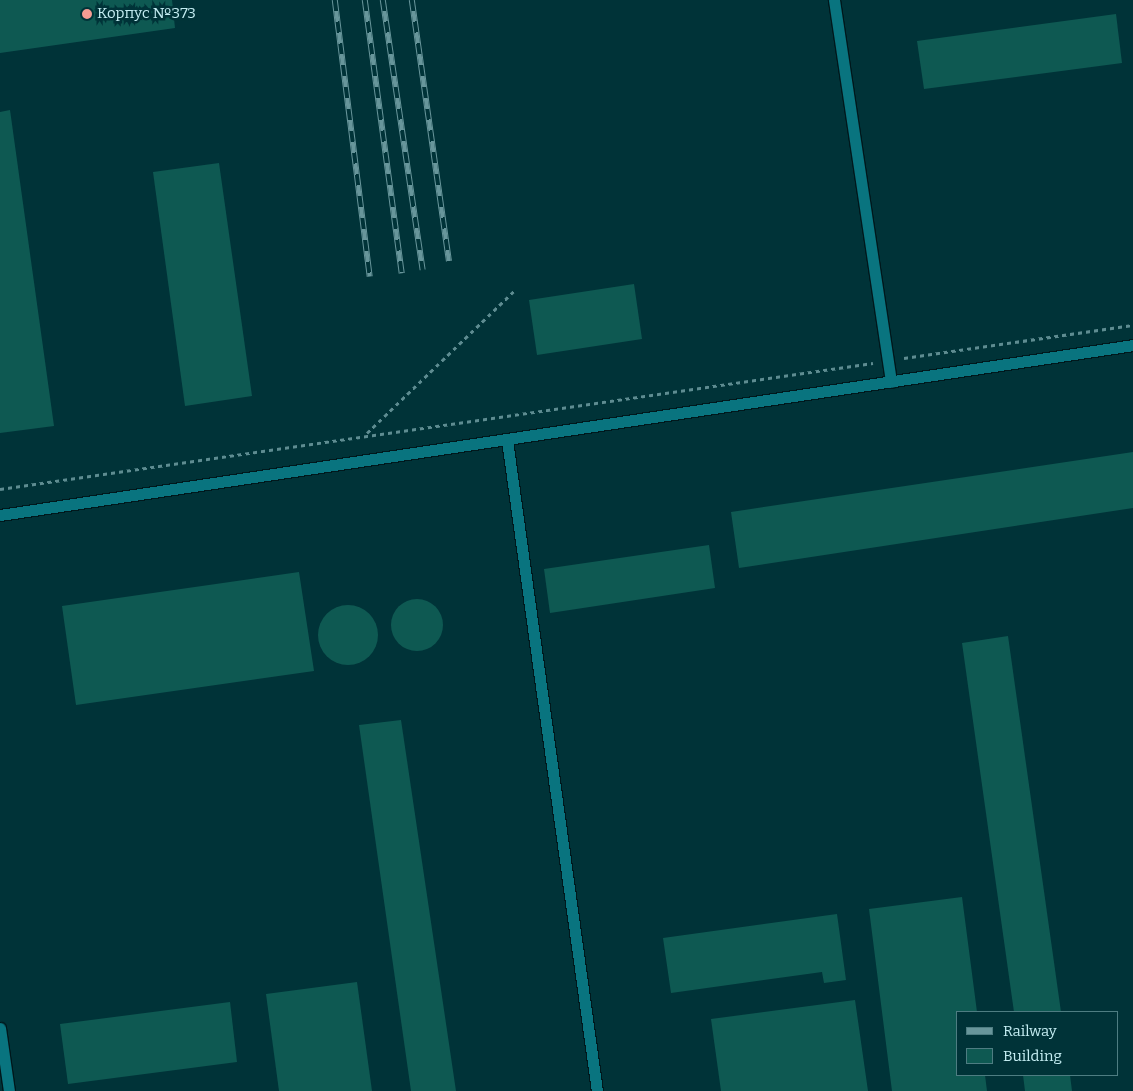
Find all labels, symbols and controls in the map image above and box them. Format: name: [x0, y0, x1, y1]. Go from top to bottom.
place label: Корпус №373: [97, 5, 196, 23]
marker: Корпус №373: [81, 8, 93, 20]
legend: [956, 1011, 1118, 1076]
text: Railway: [1003, 1022, 1057, 1040]
text: Building: [1003, 1047, 1062, 1065]

